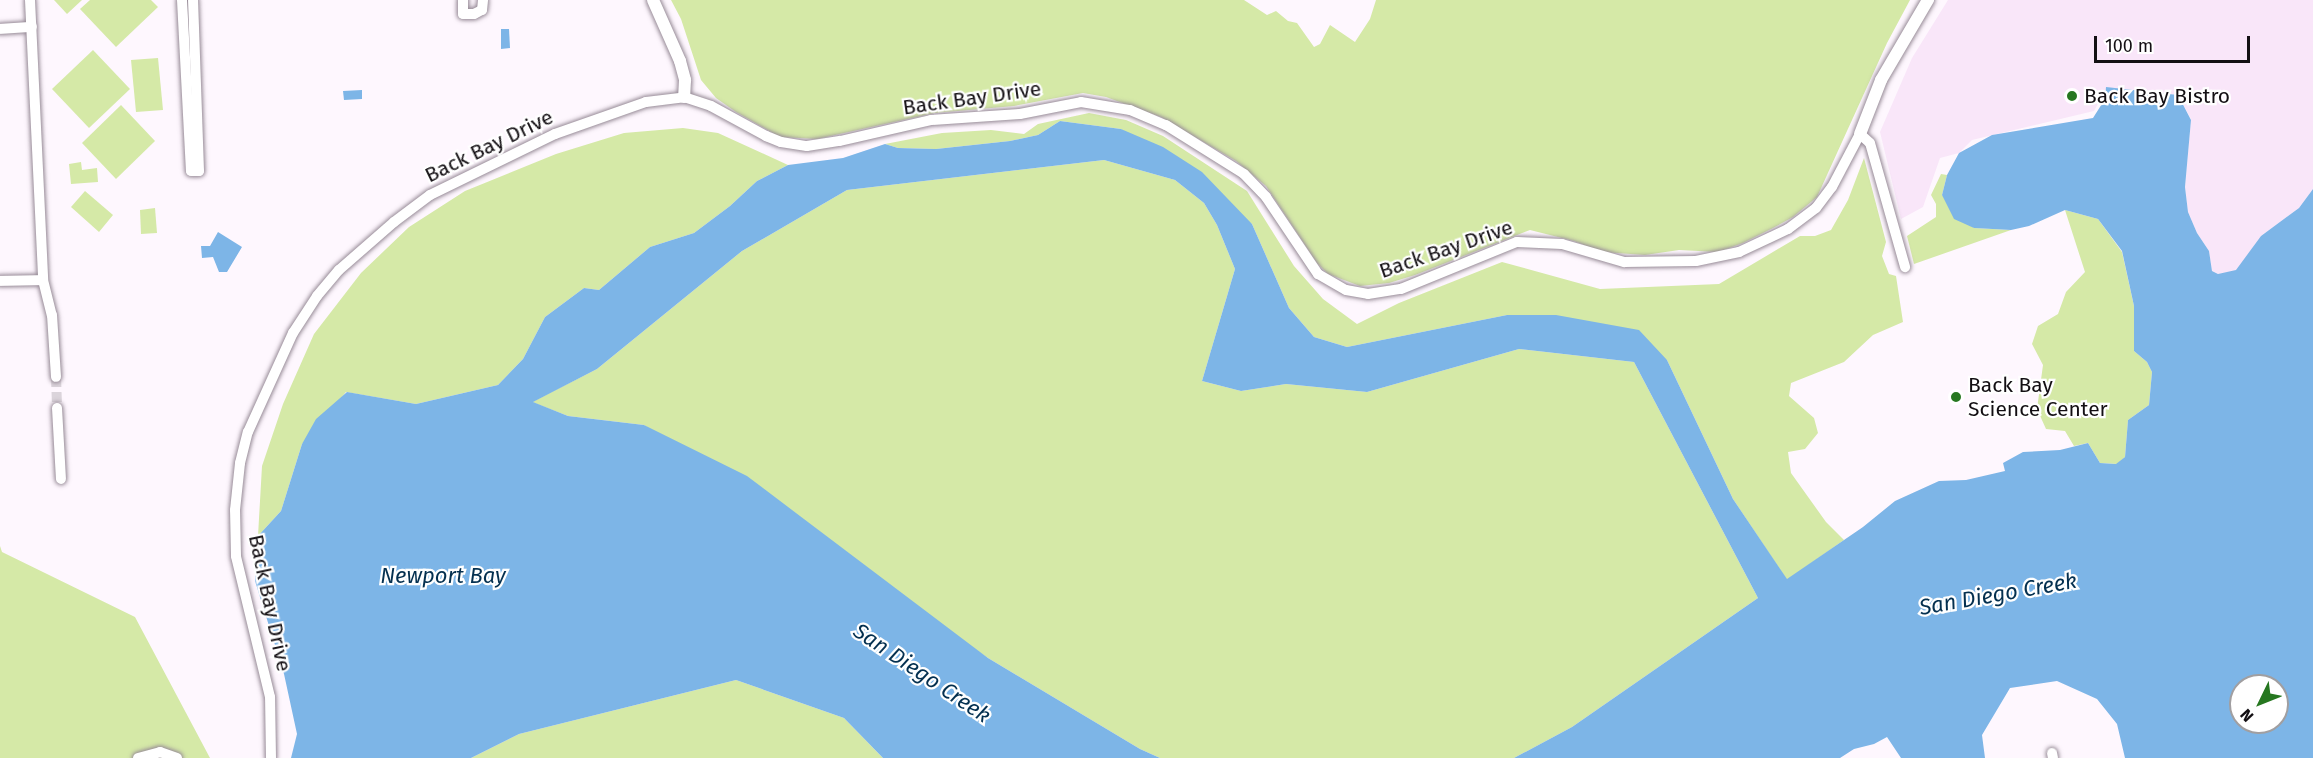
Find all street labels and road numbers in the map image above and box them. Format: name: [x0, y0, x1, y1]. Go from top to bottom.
street label: Back Bay Drive: [901, 76, 1043, 120]
street label: Back Bay Drive: [421, 104, 557, 188]
street label: Back Bay Drive: [1376, 214, 1516, 284]
street label: Back Bay Drive: [243, 532, 297, 674]

